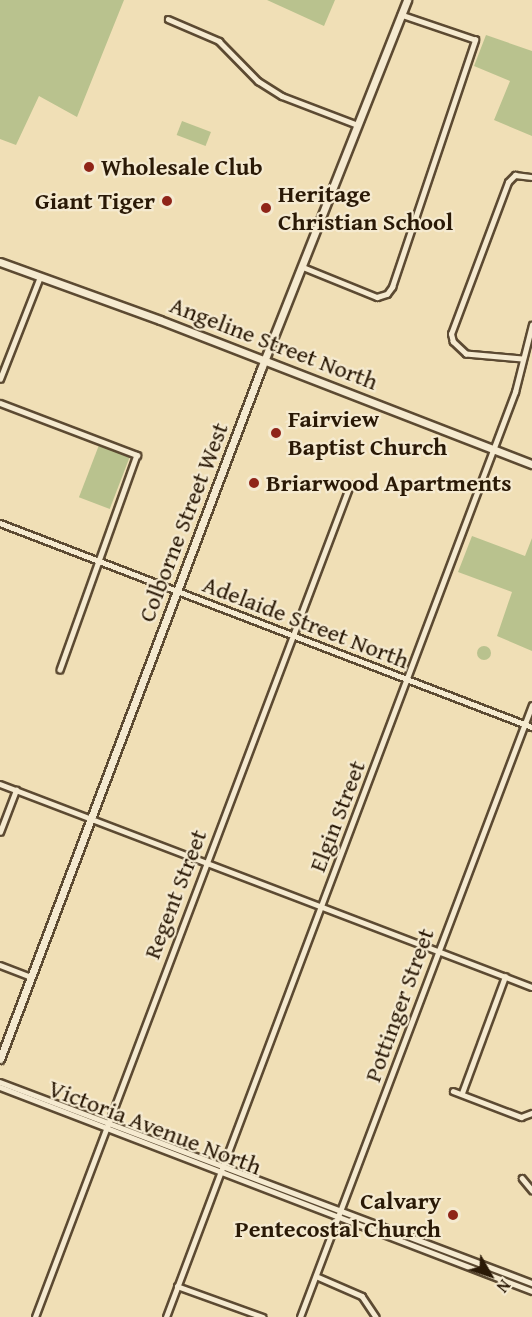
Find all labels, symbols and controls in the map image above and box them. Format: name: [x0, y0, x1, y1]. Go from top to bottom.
place label: Wholesale Club: [101, 153, 263, 181]
marker: Wholesale Club: [82, 160, 96, 174]
place label: Heritage Christian School: [278, 180, 453, 236]
place label: Giant Tiger: [35, 187, 155, 215]
marker: Giant Tiger: [160, 194, 174, 208]
marker: Heritage Christian School: [259, 201, 273, 215]
street label: Angeline Street North: [166, 290, 382, 396]
place label: Fairview Baptist Church: [288, 405, 447, 461]
street label: Colborne Street West: [132, 418, 234, 626]
marker: Fairview Baptist Church: [269, 426, 283, 440]
place label: Briarwood Apartments: [266, 469, 512, 497]
marker: Briarwood Apartments: [247, 476, 261, 490]
street label: Adelaide Street North: [199, 569, 413, 675]
street label: Elgin Street: [303, 756, 371, 876]
street label: Regent Street: [137, 825, 213, 963]
street label: Pottinger Street: [358, 924, 440, 1086]
street label: Victoria Avenue North: [44, 1073, 266, 1181]
place label: Calvary Pentecostal Church: [235, 1187, 441, 1243]
marker: Calvary Pentecostal Church: [446, 1208, 460, 1222]
north arrow: [460, 1245, 520, 1305]
text: N: [491, 1275, 517, 1298]

